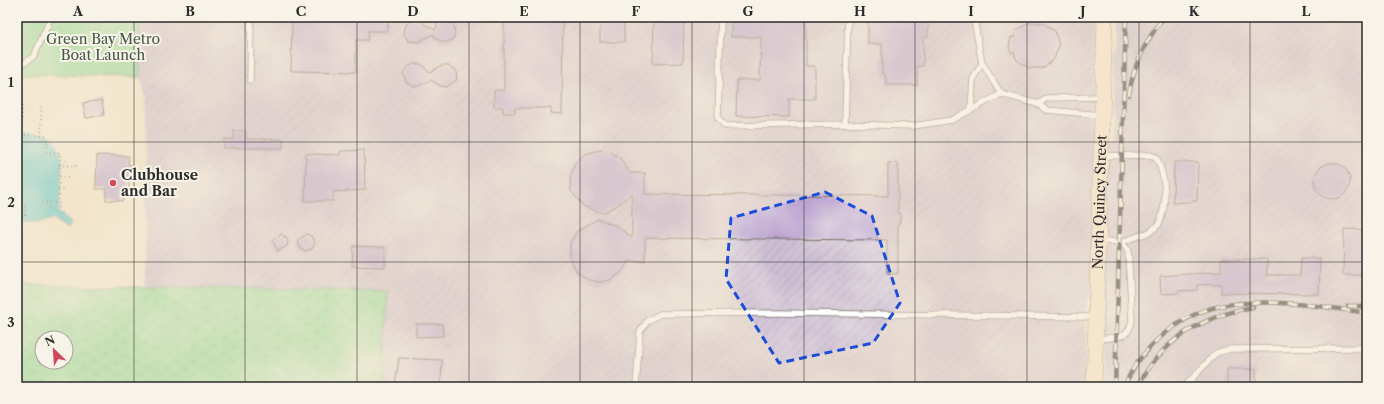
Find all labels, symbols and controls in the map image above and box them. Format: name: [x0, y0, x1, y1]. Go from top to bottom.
text: A: [72, 3, 84, 19]
text: B: [185, 3, 195, 19]
text: C: [296, 3, 306, 19]
text: D: [407, 3, 419, 19]
text: E: [519, 3, 529, 19]
text: F: [632, 3, 641, 19]
text: G: [742, 3, 754, 19]
text: H: [854, 3, 866, 19]
text: I: [968, 3, 974, 19]
text: J: [1078, 3, 1086, 19]
text: K: [1189, 3, 1200, 19]
text: L: [1302, 3, 1311, 19]
park label: Green Bay Metro Boat Launch: [46, 30, 160, 64]
text: 1: [8, 74, 14, 90]
street label: North Quincy Street: [1089, 135, 1110, 270]
place label: Clubhouse and Bar: [121, 166, 198, 200]
marker: Clubhouse and Bar: [108, 178, 118, 188]
text: 2: [7, 194, 15, 210]
text: 3: [7, 314, 15, 330]
north arrow: [34, 330, 74, 370]
text: N: [42, 332, 57, 349]

